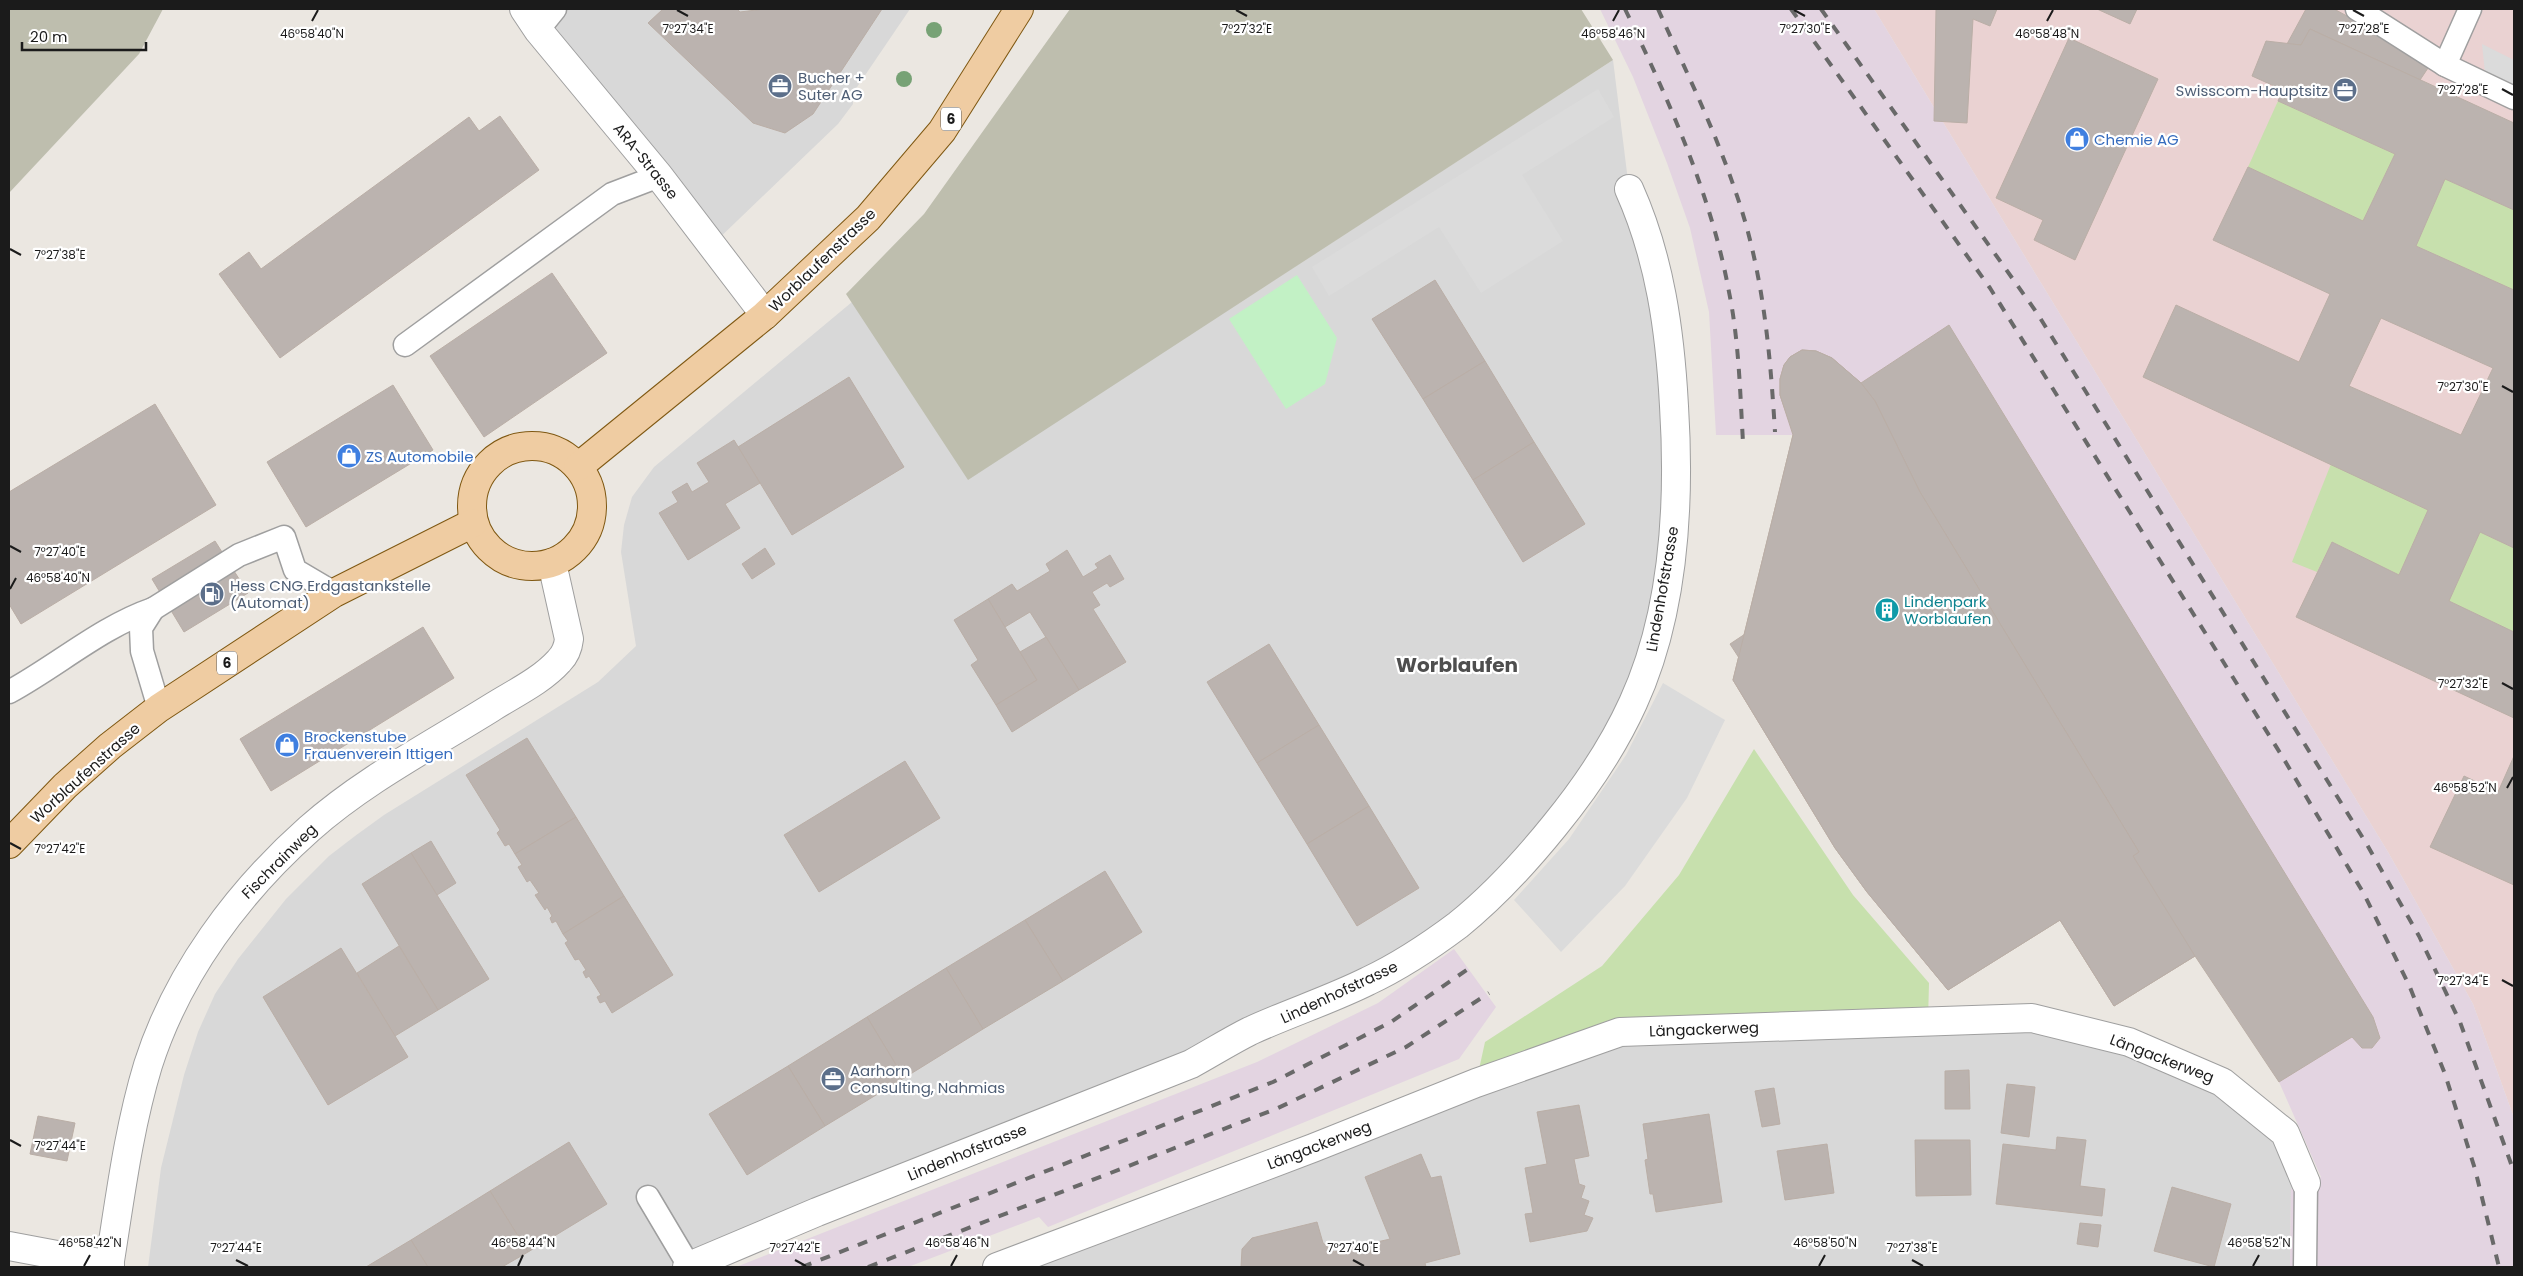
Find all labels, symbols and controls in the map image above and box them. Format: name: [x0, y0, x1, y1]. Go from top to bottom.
scale bar: [22, 20, 146, 52]
text: 7°27'34"E: [662, 20, 714, 37]
text: 7°27'32"E: [1222, 20, 1272, 37]
text: 7°27'30"E: [1779, 20, 1831, 37]
text: 7°27'28"E: [2339, 20, 2389, 37]
text: 46°58'40"N: [280, 25, 344, 42]
text: 46°58'46"N: [1581, 25, 1645, 42]
text: 46°58'48"N: [2015, 25, 2079, 42]
text: 20 m: [30, 26, 68, 47]
place label: Bucher + Suter AG: [798, 67, 865, 105]
office icon: Bucher + Suter AG: [767, 73, 793, 99]
office icon: Swisscom-Hauptsitz: [2332, 77, 2358, 103]
place label: Swisscom-Hauptsitz: [2176, 80, 2328, 101]
text: 7°27'28"E: [2438, 81, 2488, 98]
road number: 6: [941, 108, 961, 130]
street label: ARA-Strasse: [609, 118, 683, 204]
shop icon: Chemie AG: [2064, 126, 2090, 152]
place label: Chemie AG: [2094, 129, 2179, 150]
street label: Worblaufenstrasse: [764, 203, 880, 317]
text: 7°27'38"E: [34, 246, 86, 263]
text: 7°27'30"E: [2437, 378, 2489, 395]
shop icon: ZS Automobile: [336, 443, 362, 469]
place label: ZS Automobile: [366, 446, 474, 467]
street label: Lindenhofstrasse: [1641, 525, 1683, 653]
text: 7°27'40"E: [34, 543, 86, 560]
text: 46°58'40"N: [26, 569, 90, 586]
place label: Hess CNG Erdgastankstelle (Automat): [230, 575, 431, 613]
fuel station icon: Hess CNG Erdgastankstelle (Automat): [199, 581, 225, 607]
place label: Lindenpark Worblaufen: [1904, 591, 1991, 629]
building icon: Lindenpark Worblaufen: [1874, 597, 1900, 623]
road number: 6: [217, 651, 237, 674]
district label: Worblaufen: [1396, 651, 1518, 679]
text: 7°27'32"E: [2438, 675, 2488, 692]
street label: Worblaufenstrasse: [25, 718, 145, 828]
place label: Brockenstube Frauenverein Ittigen: [304, 726, 453, 764]
shop icon: Brockenstube Frauenverein Ittigen: [274, 732, 300, 758]
text: 46°58'52"N: [2433, 779, 2497, 796]
street label: Fischrainweg: [237, 819, 321, 903]
text: 7°27'42"E: [35, 840, 85, 857]
street label: Lindenhofstrasse: [1277, 956, 1401, 1028]
text: 7°27'34"E: [2437, 972, 2489, 989]
street label: Längackerweg: [1649, 1017, 1759, 1041]
street label: Längackerweg: [2107, 1028, 2217, 1088]
place label: Aarhorn Consulting, Nahmias: [850, 1060, 1005, 1098]
office icon: Aarhorn Consulting, Nahmias: [820, 1066, 846, 1092]
street label: Längackerweg: [1264, 1115, 1374, 1175]
street label: Lindenhofstrasse: [904, 1118, 1030, 1186]
text: 7°27'44"E: [34, 1137, 86, 1154]
text: 46°58'42"N: [58, 1234, 122, 1251]
text: 46°58'44"N: [491, 1234, 555, 1251]
text: 46°58'46"N: [925, 1234, 989, 1251]
text: 46°58'50"N: [1793, 1234, 1857, 1251]
text: 46°58'52"N: [2227, 1234, 2291, 1251]
text: 7°27'44"E: [210, 1239, 262, 1256]
text: 7°27'42"E: [770, 1239, 820, 1256]
text: 7°27'40"E: [1327, 1239, 1379, 1256]
text: 7°27'38"E: [1886, 1239, 1938, 1256]

